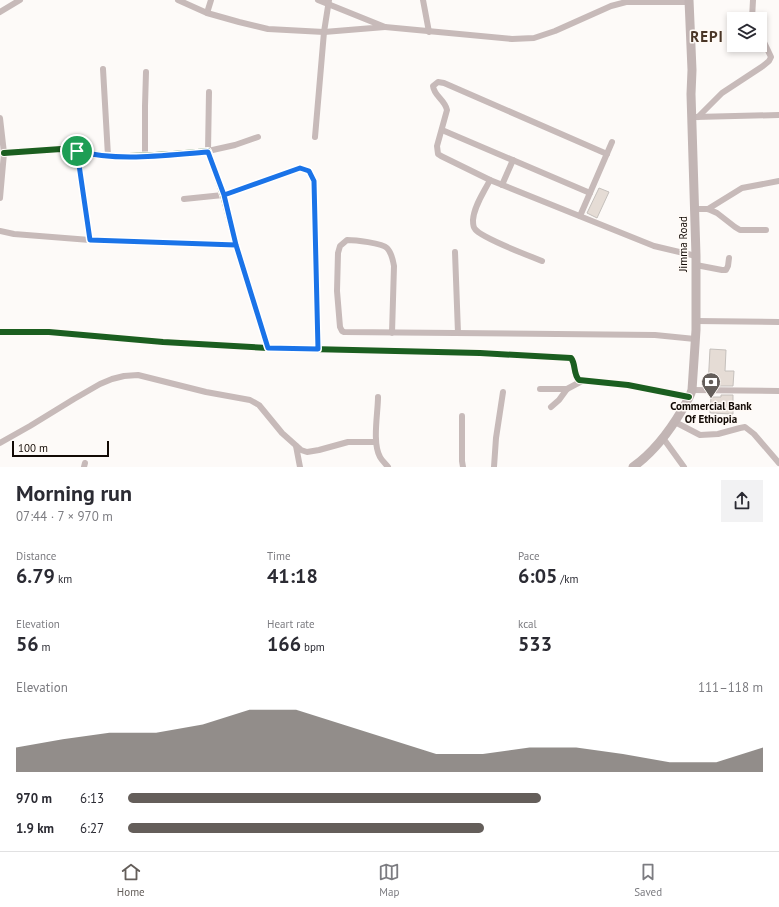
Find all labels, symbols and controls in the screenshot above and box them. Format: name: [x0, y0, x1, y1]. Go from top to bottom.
map controls: [727, 12, 767, 52]
button: layers: [727, 12, 767, 52]
district label: REPI: [690, 27, 724, 46]
pin: [60, 134, 94, 168]
icon: arrive: [66, 140, 88, 162]
street label: Jimma Road: [676, 216, 690, 273]
bank icon: Commercial Bank Of Ethiopia: [700, 371, 722, 399]
place label: Commercial Bank Of Ethiopia: [670, 399, 752, 426]
scale bar: [12, 439, 109, 458]
text: 100 m: [18, 441, 48, 455]
text: Morning run: [16, 479, 132, 507]
button: share: [721, 480, 763, 522]
text: 07:44 · 7 × 970 m: [16, 508, 113, 525]
text: Distance: [16, 549, 56, 563]
text: Time: [267, 549, 291, 563]
text: Pace: [518, 549, 540, 563]
text: 6.79: [16, 563, 55, 589]
text: 41:18: [267, 563, 318, 589]
text: 6:05: [518, 563, 557, 589]
text: km: [55, 572, 72, 586]
text: /km: [557, 572, 578, 586]
text: Elevation: [16, 617, 60, 631]
text: Heart rate: [267, 617, 315, 631]
text: kcal: [518, 617, 537, 631]
text: 56: [16, 631, 39, 657]
text: 166: [267, 631, 301, 657]
text: 533: [518, 631, 552, 657]
text: m: [39, 640, 51, 654]
text: bpm: [301, 640, 325, 654]
text: Elevation: [16, 679, 68, 696]
text: 111–118 m: [698, 679, 763, 696]
text: 970 m: [16, 790, 52, 807]
text: 6:13: [80, 790, 104, 807]
text: 1.9 km: [16, 820, 54, 837]
text: 6:27: [80, 820, 104, 837]
tab: Home: [117, 861, 145, 899]
tab: Map: [378, 861, 400, 899]
tab: Saved: [634, 861, 662, 899]

